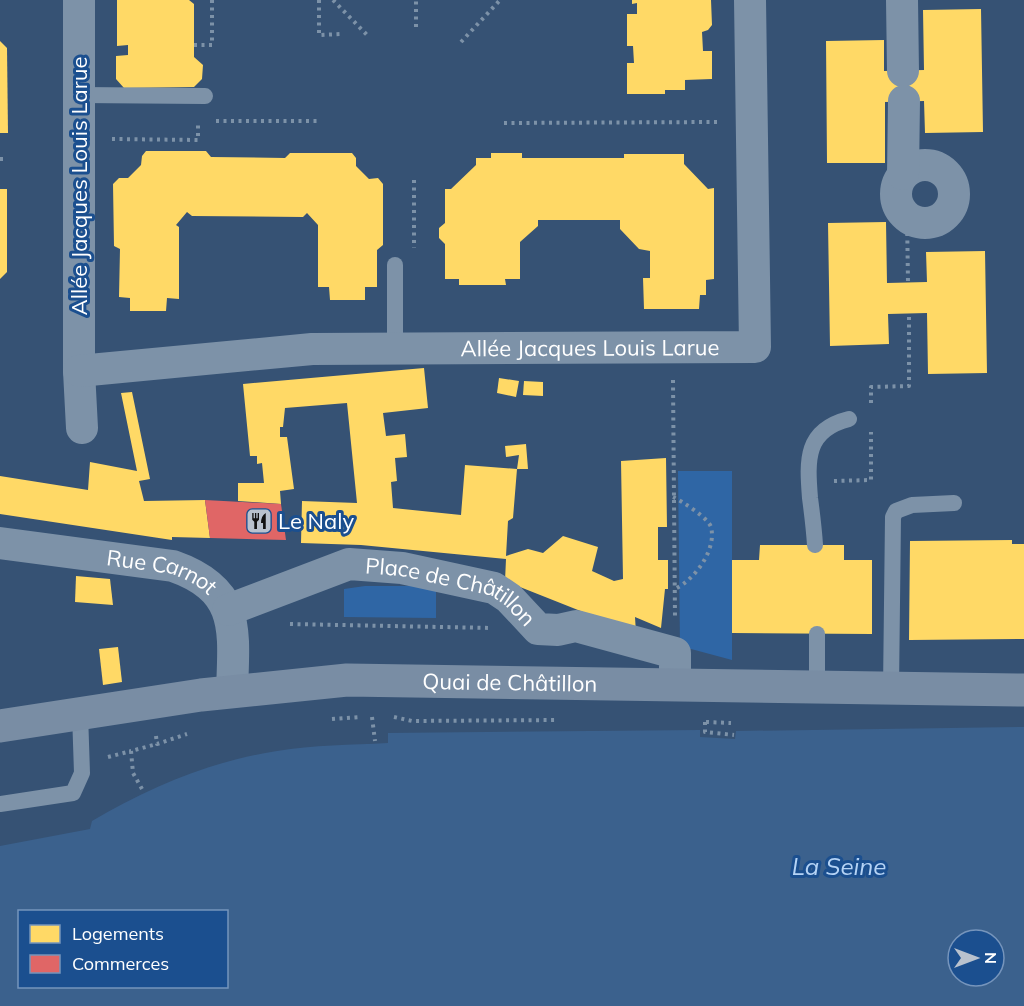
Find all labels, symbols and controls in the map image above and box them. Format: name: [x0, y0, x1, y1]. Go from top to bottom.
street label: Allée Jacques Louis Larue: [65, 57, 93, 315]
street label: Allée Jacques Louis Larue: [460, 333, 720, 362]
restaurant icon: Le Naly: [244, 506, 274, 536]
place label: Le Naly: [278, 507, 354, 535]
street label: Rue Carnot: [105, 543, 224, 600]
street label: Place de Châtillon: [364, 551, 542, 632]
street label: Quai de Châtillon: [422, 667, 597, 698]
water label: La Seine: [792, 851, 886, 881]
legend: [18, 910, 228, 988]
text: Logements: [72, 922, 164, 945]
north arrow: [946, 928, 1006, 988]
text: Commerces: [72, 952, 169, 975]
text: N: [981, 952, 1001, 964]

